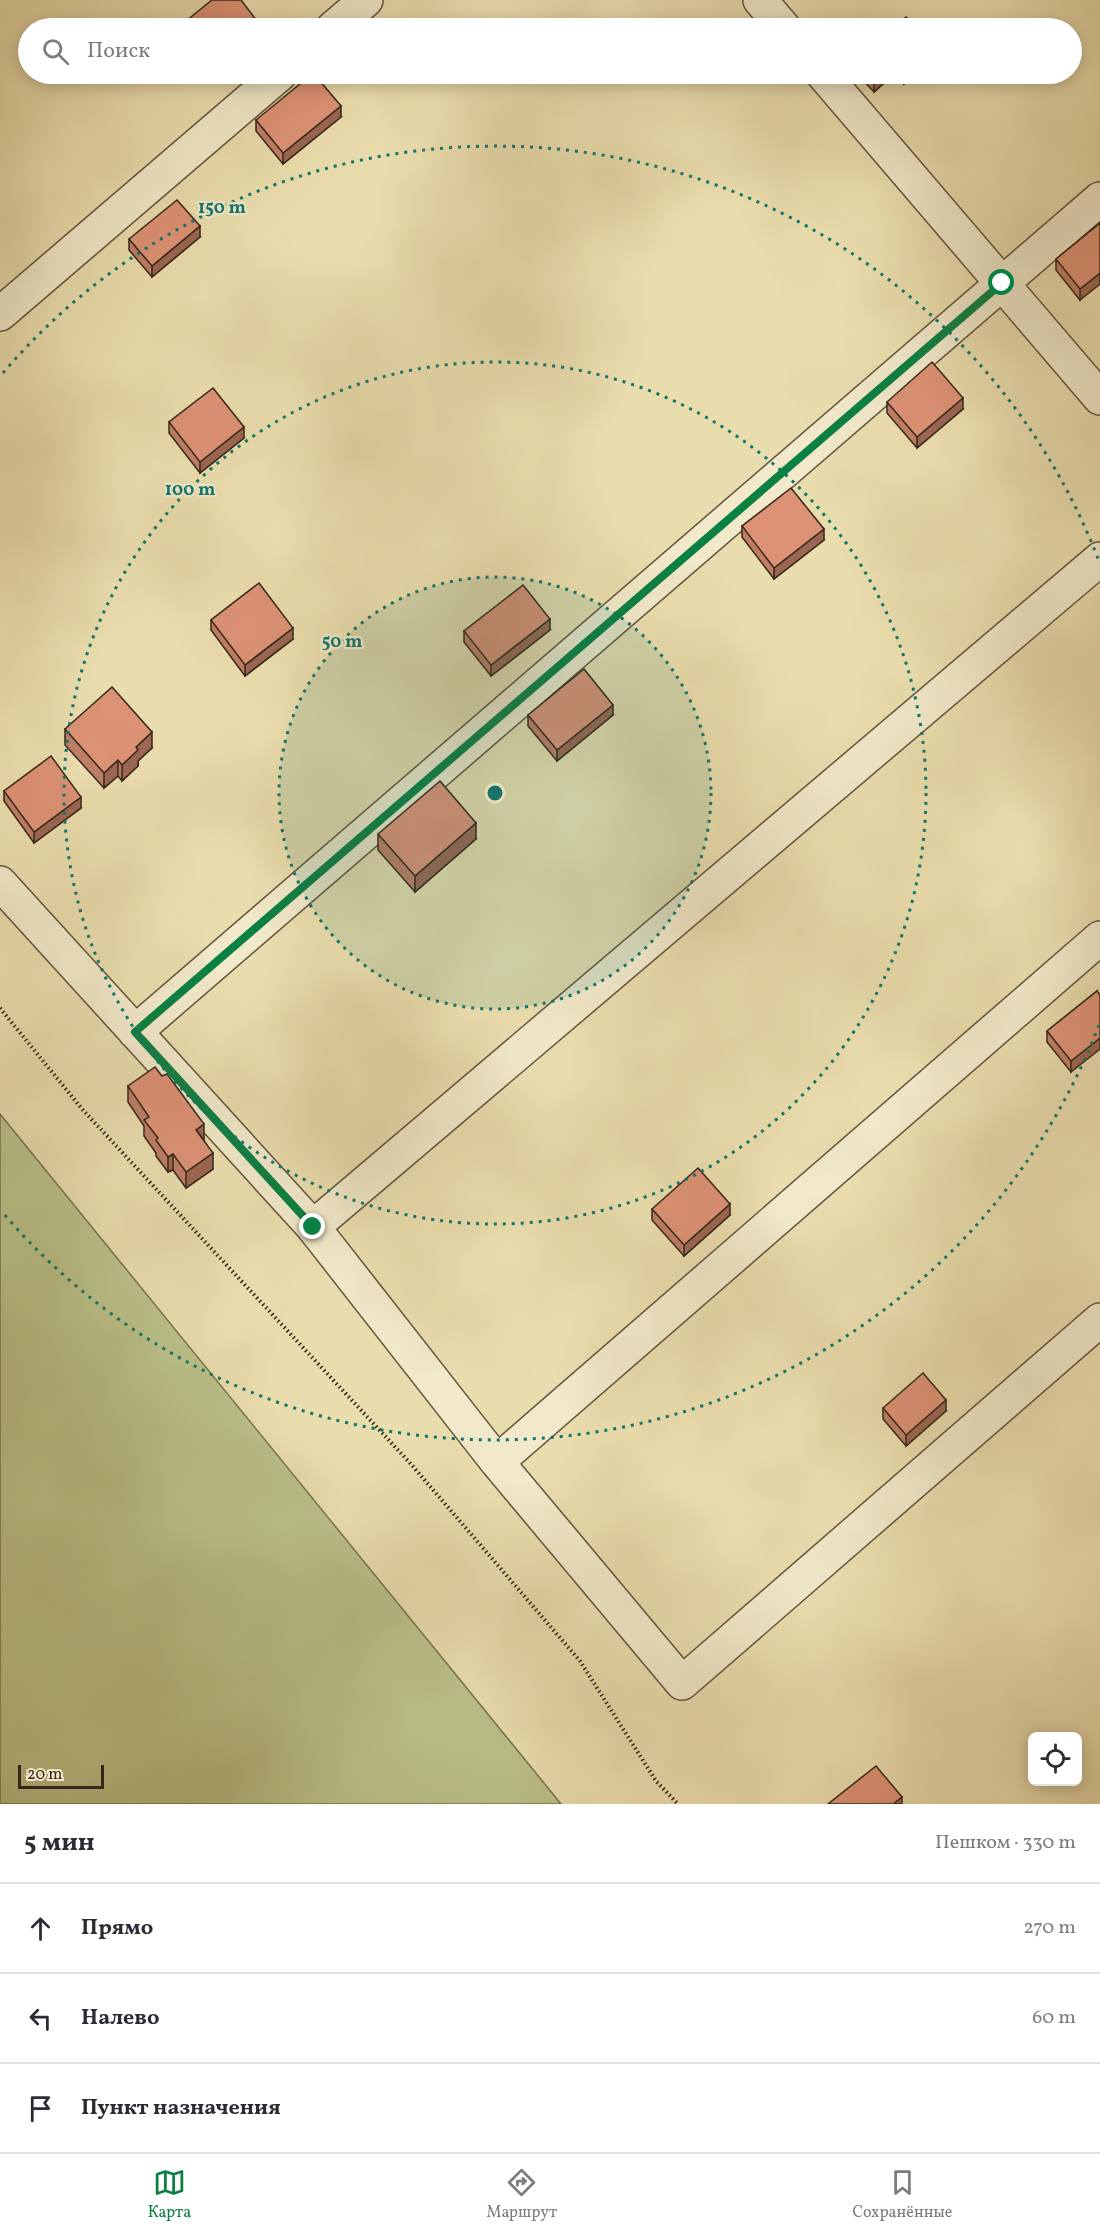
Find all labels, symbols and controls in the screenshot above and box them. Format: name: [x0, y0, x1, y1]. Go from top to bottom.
search box: [18, 18, 1082, 84]
icon: search: [39, 35, 72, 68]
text: Поиск: [87, 36, 150, 67]
text: 150 m: [198, 196, 246, 221]
route start: [988, 269, 1014, 295]
text: 100 m: [165, 478, 215, 503]
text: 50 m: [322, 630, 362, 655]
centre of rings: [485, 783, 505, 803]
route end: [299, 1213, 325, 1239]
map controls: [1028, 1732, 1082, 1786]
button: locate: [1028, 1732, 1082, 1786]
scale bar: [18, 1762, 104, 1790]
text: 20 m: [27, 1764, 62, 1786]
text: 5 мин: [24, 1825, 95, 1861]
text: Пешком · 330 m: [935, 1829, 1076, 1857]
icon: ahead: [24, 1912, 57, 1945]
text: Прямо: [81, 1913, 153, 1944]
text: 270 m: [1023, 1914, 1076, 1942]
icon: left: [24, 2002, 57, 2035]
text: Налево: [81, 2003, 160, 2034]
text: 60 m: [1032, 2004, 1076, 2032]
icon: arrive: [24, 2092, 57, 2125]
text: Пункт назначения: [81, 2093, 281, 2124]
tab: Карта: [148, 2166, 191, 2224]
tab: Маршрут: [486, 2166, 557, 2224]
tab: Сохранённые: [852, 2166, 952, 2224]

